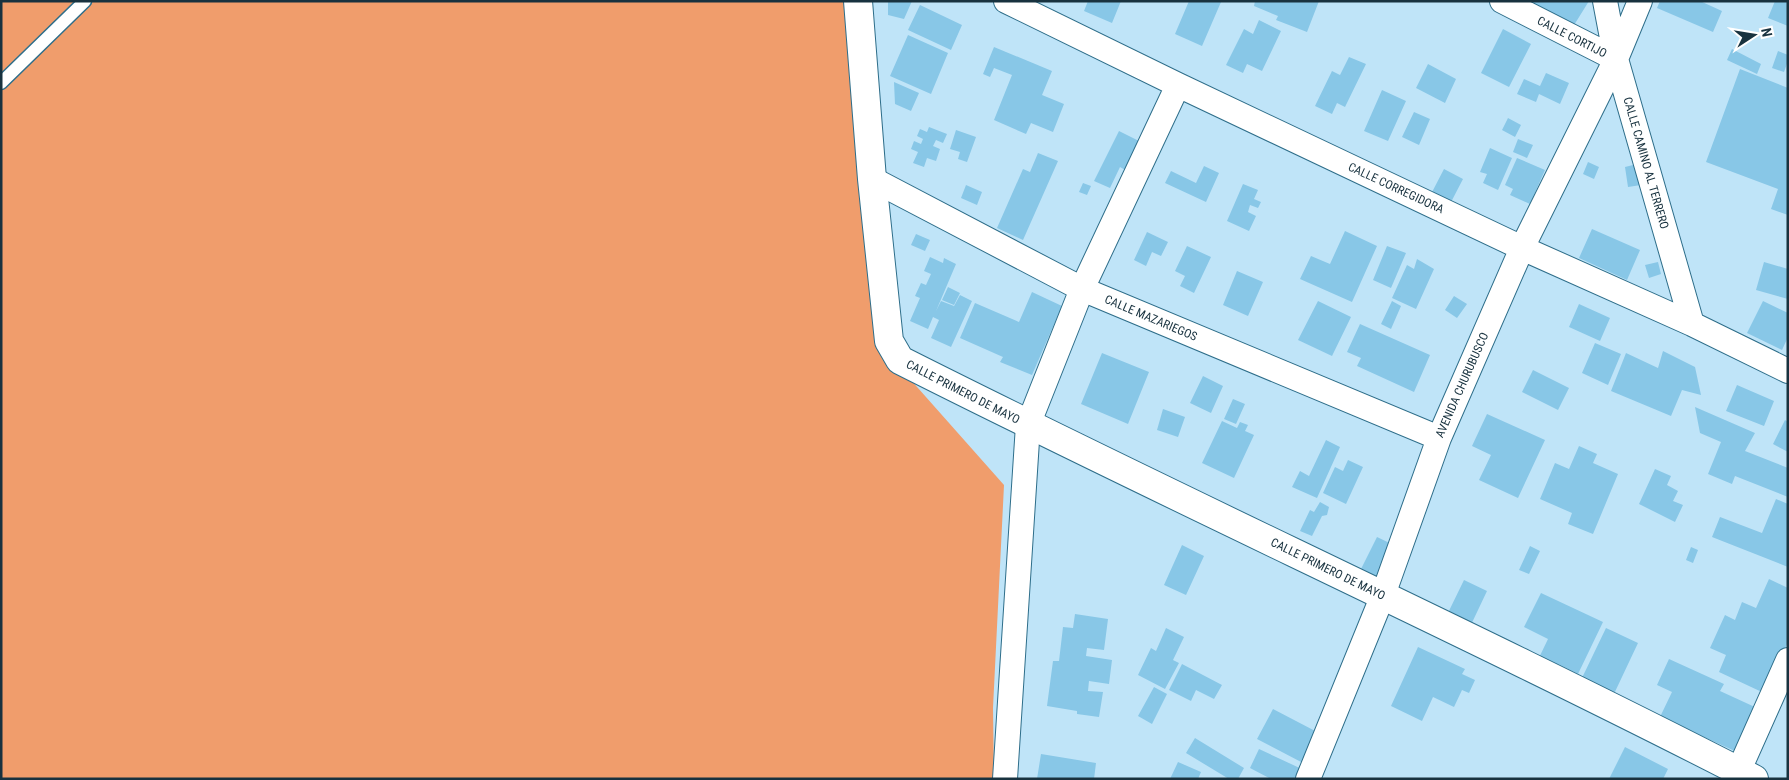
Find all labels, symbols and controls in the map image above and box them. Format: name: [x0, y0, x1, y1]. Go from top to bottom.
north arrow: [1729, 10, 1779, 60]
street label: CALLE CORTIJO: [1535, 14, 1609, 60]
text: N: [1758, 26, 1775, 38]
street label: CALLE CAMINO AL TERRERO: [1620, 95, 1672, 231]
street label: CALLE CORREGIDORA: [1346, 160, 1446, 216]
street label: CALLE MAZARIEGOS: [1103, 292, 1199, 344]
street label: AVENIDA CHURUBUSCO: [1433, 330, 1491, 440]
street label: CALLE PRIMERO DE MAYO: [904, 357, 1022, 427]
street label: CALLE PRIMERO DE MAYO: [1268, 535, 1388, 603]

